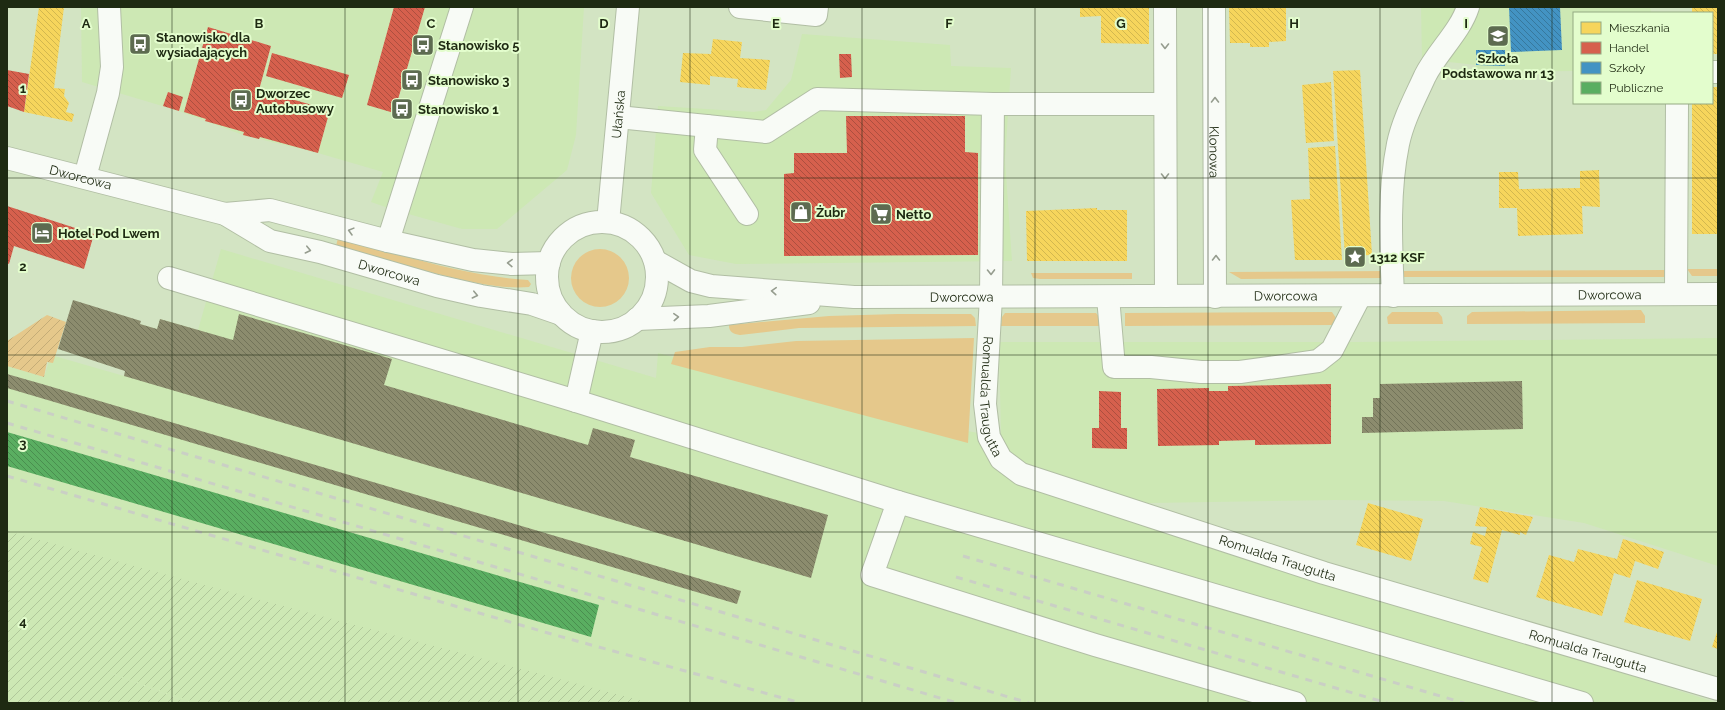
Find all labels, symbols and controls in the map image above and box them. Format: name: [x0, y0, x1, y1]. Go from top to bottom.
legend: [1573, 12, 1713, 104]
text: A: [82, 16, 91, 31]
text: B: [255, 16, 264, 31]
text: C: [427, 16, 436, 31]
text: D: [599, 16, 609, 31]
text: E: [772, 16, 780, 31]
text: F: [945, 16, 953, 31]
text: G: [1116, 16, 1126, 31]
text: H: [1289, 16, 1299, 31]
text: I: [1464, 16, 1468, 31]
text: Mieszkania: [1609, 21, 1670, 35]
school or university icon: Szkoła Podstawowa nr 13: [1485, 23, 1511, 49]
place label: Stanowisko dla wysiadających: [156, 30, 251, 60]
bus stop icon: Stanowisko dla wysiadających: [127, 31, 153, 57]
bus stop icon: Stanowisko 5: [410, 32, 436, 58]
place label: Stanowisko 5: [438, 38, 520, 53]
text: Handel: [1609, 41, 1650, 55]
one-way arrow: [1161, 43, 1169, 49]
place label: Szkoła Podstawowa nr 13: [1442, 51, 1554, 81]
text: Szkoły: [1609, 61, 1646, 75]
bus stop icon: Stanowisko 3: [399, 67, 425, 93]
place label: Stanowisko 3: [428, 73, 510, 88]
text: 1: [20, 81, 27, 96]
text: Publiczne: [1609, 81, 1663, 95]
place label: Dworzec Autobusowy: [256, 86, 334, 116]
bus stop icon: Dworzec Autobusowy: [228, 87, 254, 113]
street label: Ułańska: [608, 90, 628, 139]
bus stop icon: Stanowisko 1: [389, 96, 415, 122]
one-way arrow: [1211, 97, 1219, 103]
place label: Stanowisko 1: [418, 102, 499, 117]
street label: Klonowa: [1207, 126, 1222, 178]
street label: Dworcowa: [48, 162, 113, 192]
one-way arrow: [1161, 173, 1170, 179]
shop icon: Żubr: [788, 199, 814, 225]
supermarket icon: Netto: [868, 201, 894, 227]
place label: Żubr: [816, 205, 845, 220]
place label: Netto: [896, 207, 931, 222]
hotel icon: Hotel Pod Lwem: [29, 220, 55, 246]
place label: Hotel Pod Lwem: [58, 226, 160, 241]
one-way arrow: [347, 228, 354, 236]
place icon: 1312 KSF: [1342, 244, 1368, 270]
one-way arrow: [305, 245, 311, 253]
place label: 1312 KSF: [1370, 250, 1425, 265]
one-way arrow: [1212, 255, 1220, 261]
street label: Dworcowa: [357, 256, 422, 288]
text: 2: [19, 259, 27, 274]
one-way arrow: [507, 259, 513, 268]
one-way arrow: [987, 269, 995, 275]
one-way arrow: [771, 286, 777, 295]
street label: Dworcowa: [1578, 287, 1642, 302]
street label: Dworcowa: [1254, 288, 1318, 303]
street label: Dworcowa: [930, 289, 994, 304]
one-way arrow: [472, 290, 478, 298]
one-way arrow: [673, 313, 679, 322]
street label: Romualda Traugutta: [977, 336, 1006, 459]
text: 3: [19, 436, 27, 451]
street label: Romualda Traugutta: [1217, 532, 1338, 584]
text: 4: [19, 614, 27, 629]
street label: Romualda Traugutta: [1527, 626, 1649, 675]

